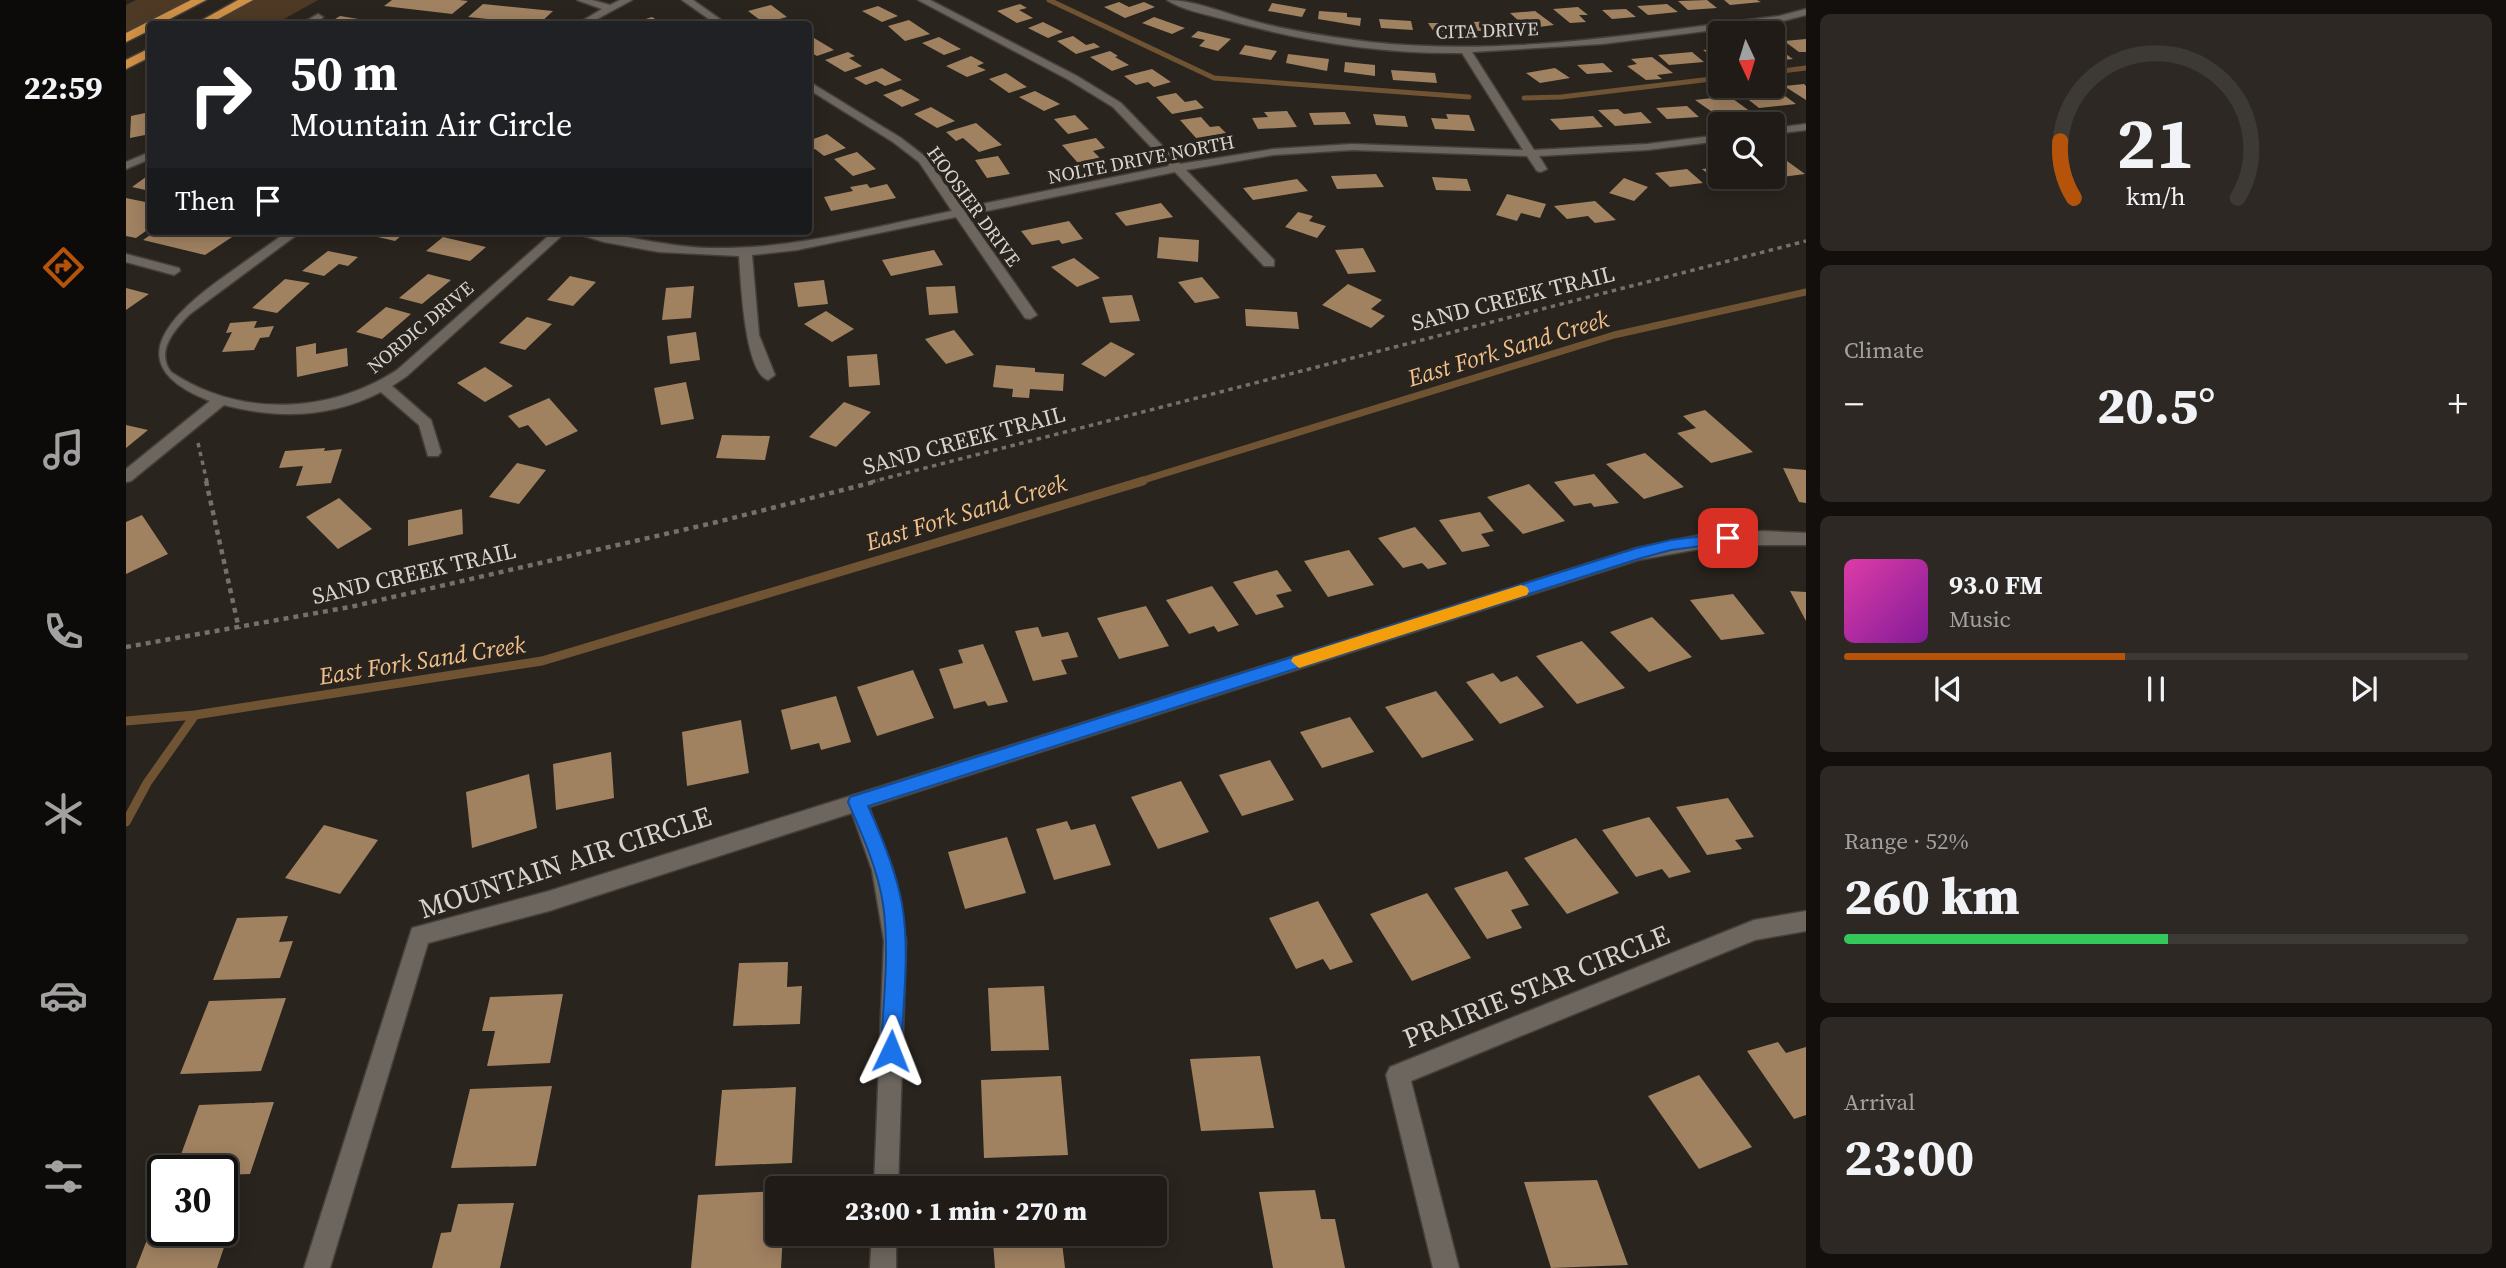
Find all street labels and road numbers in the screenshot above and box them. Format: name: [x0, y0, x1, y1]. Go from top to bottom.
street label: CITA DRIVE: [1435, 15, 1539, 45]
street label: NOLTE DRIVE NORTH: [1045, 128, 1237, 190]
street label: HOOSIER DRIVE: [921, 141, 1027, 271]
street label: SAND CREEK TRAIL: [1408, 257, 1618, 339]
street label: NORDIC DRIVE: [361, 275, 479, 379]
street label: SAND CREEK TRAIL: [859, 398, 1069, 482]
street label: SAND CREEK TRAIL: [309, 534, 519, 612]
street label: MOUNTAIN AIR CIRCLE: [414, 797, 716, 927]
street label: PRAIRIE STAR CIRCLE: [1397, 915, 1675, 1057]

